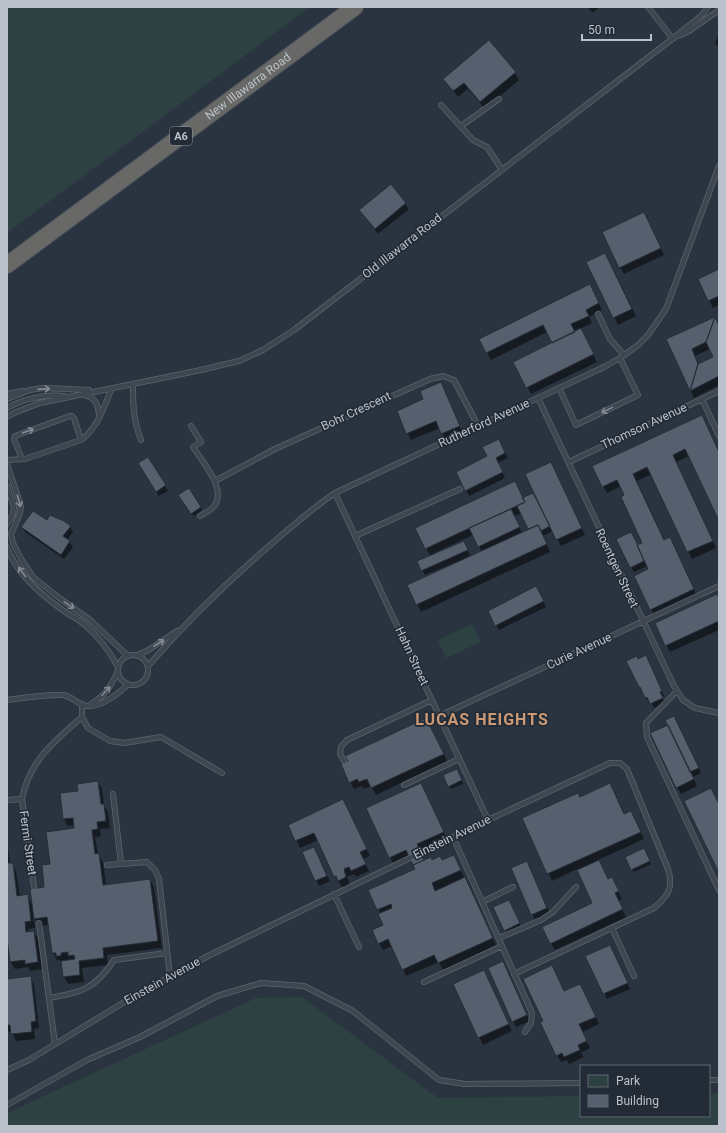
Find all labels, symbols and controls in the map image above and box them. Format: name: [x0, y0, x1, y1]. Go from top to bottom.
scale bar: [582, 16, 651, 42]
text: 50 m: [588, 23, 615, 37]
street label: New Illawarra Road: [202, 50, 294, 123]
road number: A6: [170, 127, 192, 145]
street label: Old Illawarra Road: [359, 211, 445, 281]
one-way arrow: [37, 385, 50, 392]
street label: Bohr Crescent: [319, 389, 393, 433]
street label: Rutherford Avenue: [436, 396, 532, 450]
street label: Thomson Avenue: [599, 400, 689, 452]
one-way arrow: [602, 407, 614, 414]
one-way arrow: [22, 426, 34, 434]
one-way arrow: [16, 494, 23, 507]
street label: Roentgen Street: [593, 526, 641, 610]
one-way arrow: [17, 567, 26, 578]
one-way arrow: [63, 601, 74, 609]
street label: Hahn Street: [392, 625, 432, 688]
street label: Curie Avenue: [544, 630, 614, 672]
one-way arrow: [153, 639, 164, 647]
one-way arrow: [102, 686, 111, 697]
district label: LUCAS HEIGHTS: [415, 710, 549, 729]
street label: Fermi Street: [17, 810, 39, 876]
street label: Einstein Avenue: [411, 812, 493, 862]
street label: Einstein Avenue: [122, 954, 202, 1008]
legend: [580, 1065, 710, 1117]
text: Park: [616, 1074, 641, 1088]
text: Building: [616, 1094, 659, 1108]

